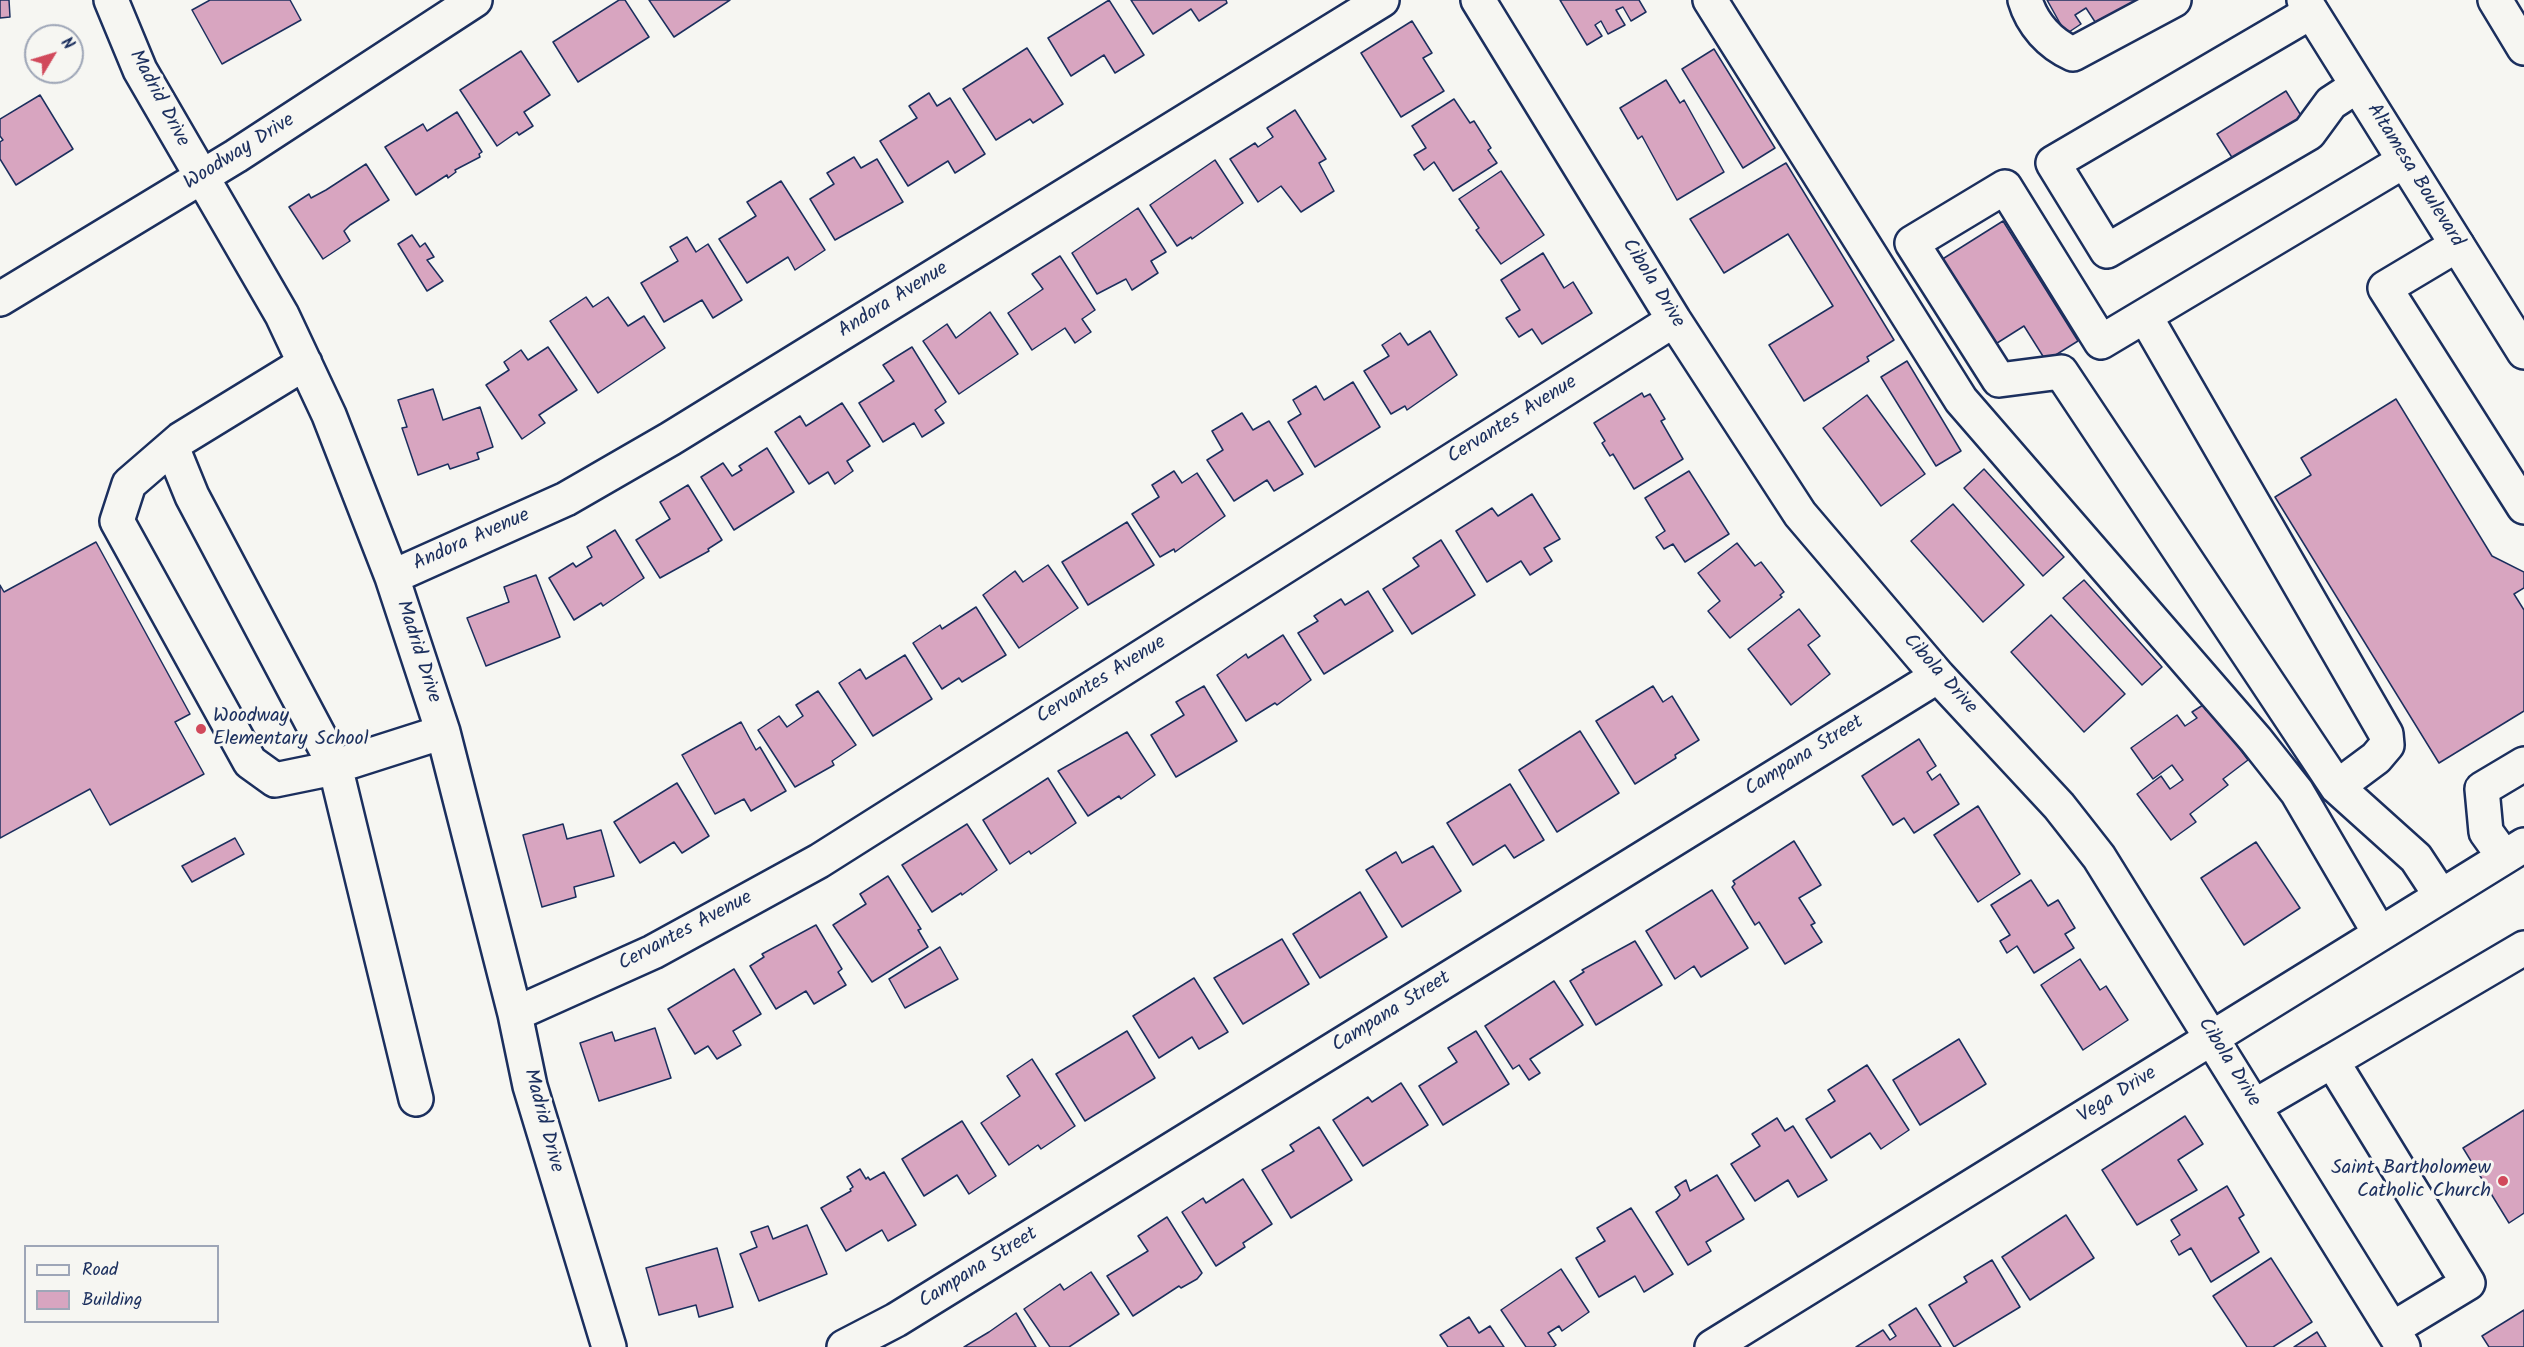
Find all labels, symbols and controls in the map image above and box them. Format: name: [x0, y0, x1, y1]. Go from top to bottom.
north arrow: [24, 24, 84, 84]
text: N: [54, 32, 80, 56]
street label: Madrid Drive: [122, 46, 194, 152]
street label: Altamesa Boulevard: [2360, 100, 2468, 252]
street label: Woodway Drive: [180, 110, 300, 196]
street label: Cibola Drive: [1615, 235, 1689, 333]
street label: Andora Avenue: [835, 258, 953, 344]
street label: Cervantes Avenue: [1444, 372, 1582, 470]
street label: Andora Avenue: [410, 505, 534, 577]
street label: Madrid Drive: [389, 598, 445, 706]
street label: Cibola Drive: [1897, 630, 1981, 720]
street label: Cervantes Avenue: [1033, 632, 1171, 730]
place label: Woodway Elementary School: [213, 706, 369, 753]
street label: Campana Street: [1741, 711, 1869, 803]
marker: Woodway Elementary School: [194, 722, 208, 736]
street label: Cervantes Avenue: [615, 887, 757, 977]
street label: Campana Street: [1328, 967, 1456, 1059]
street label: Cibola Drive: [2191, 1014, 2265, 1112]
street label: Vega Drive: [2074, 1062, 2162, 1130]
street label: Madrid Drive: [517, 1067, 567, 1175]
place label: Saint Bartholomew Catholic Church: [2331, 1158, 2491, 1205]
marker: Saint Bartholomew Catholic Church: [2496, 1174, 2510, 1188]
street label: Campana Street: [915, 1223, 1043, 1315]
legend: [24, 1245, 219, 1323]
text: Road: [82, 1256, 118, 1285]
text: Building: [82, 1286, 142, 1315]

